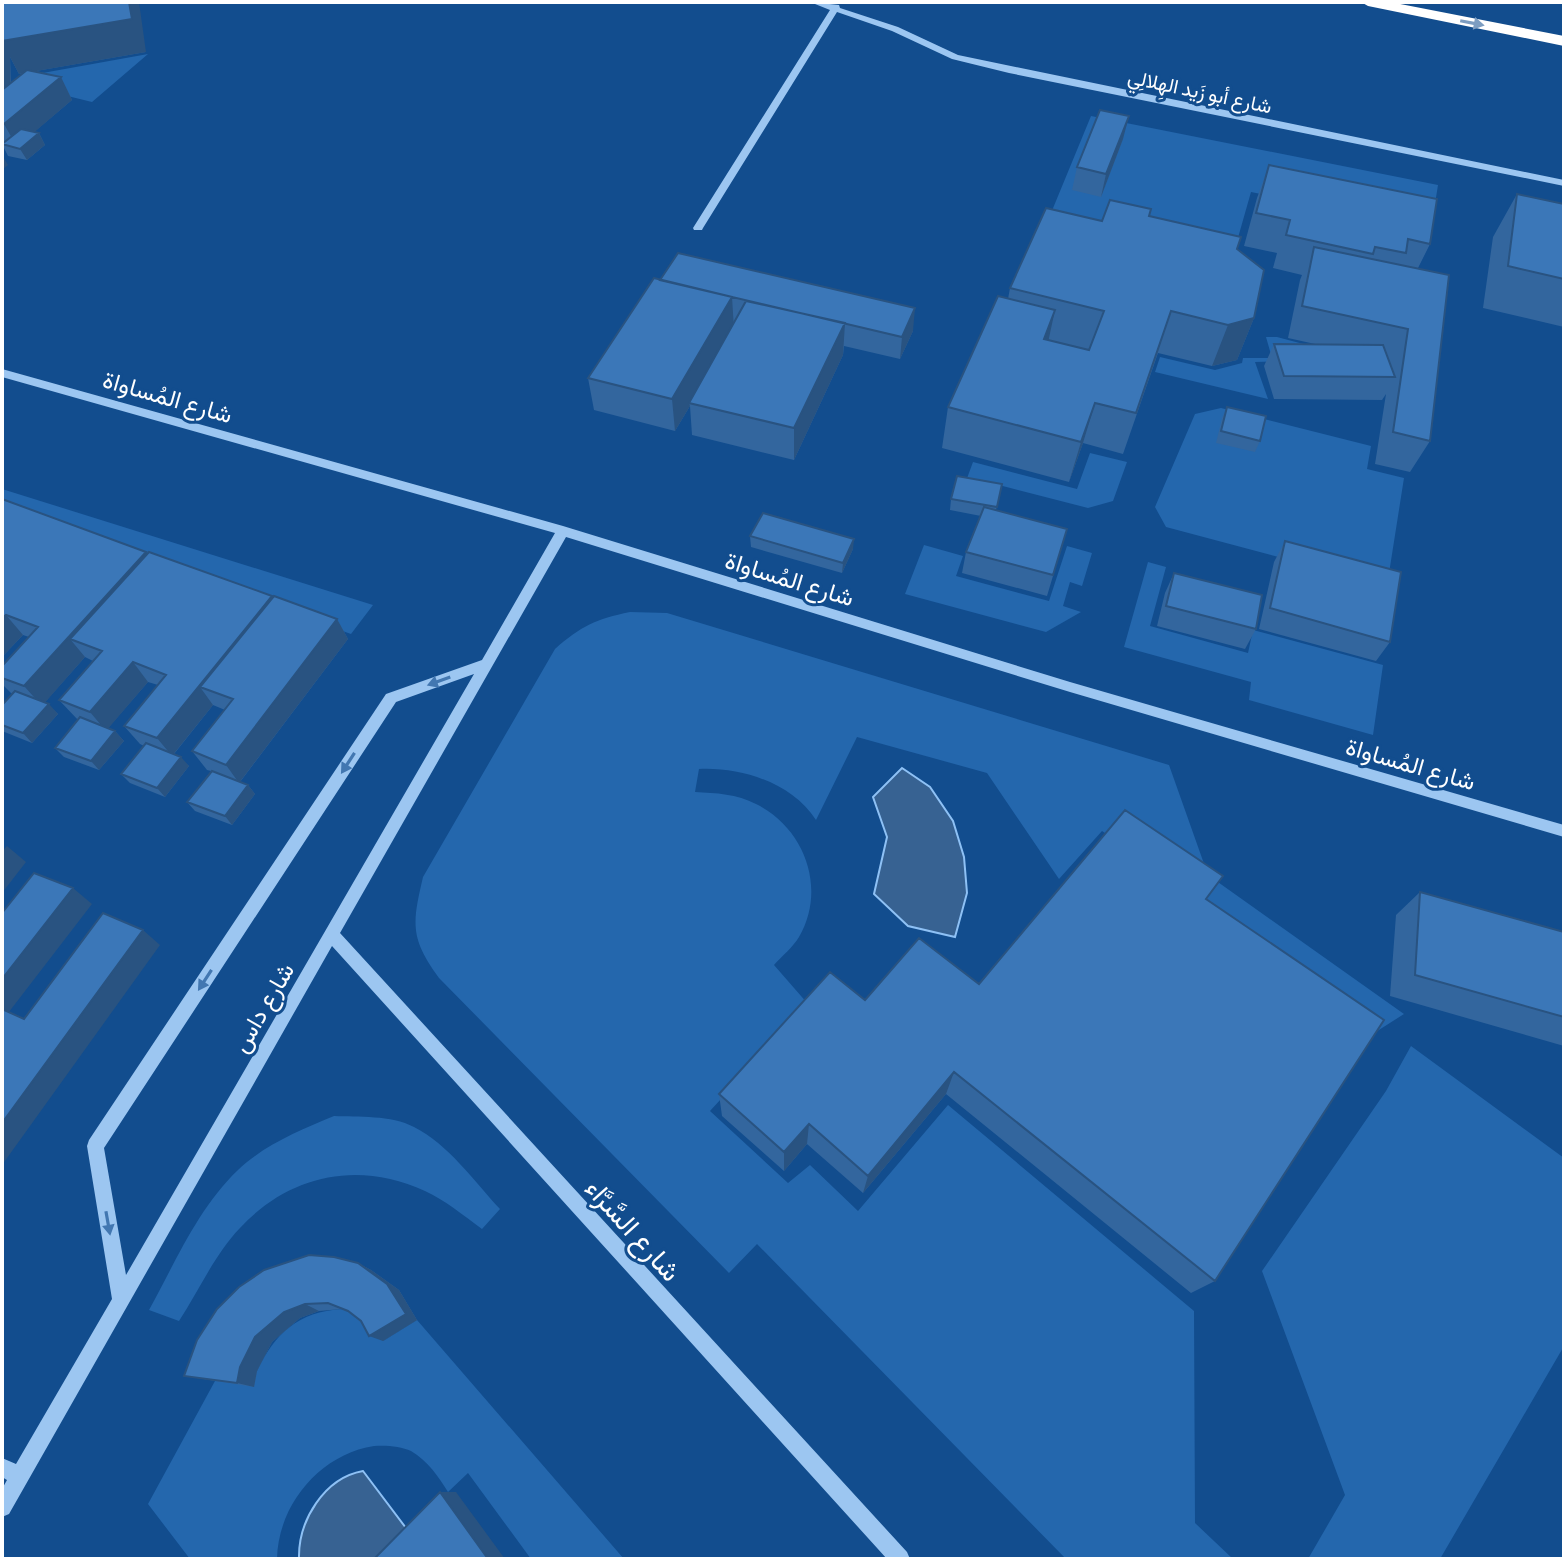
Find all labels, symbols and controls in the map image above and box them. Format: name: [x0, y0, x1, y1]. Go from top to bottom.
one-way arrow: [1460, 17, 1485, 30]
street label: شارع أبو زَيد الهِلالِي: [1125, 63, 1274, 123]
street label: شارع المُساواة: [99, 362, 237, 431]
street label: شارع المُساواة: [721, 543, 859, 614]
one-way arrow: [426, 675, 450, 687]
street label: شارع المُساواة: [1342, 729, 1480, 798]
one-way arrow: [341, 752, 356, 773]
street label: شارع داس: [223, 956, 302, 1058]
one-way arrow: [197, 969, 212, 990]
street label: شارع السَّرَّاء: [577, 1169, 691, 1290]
one-way arrow: [102, 1210, 115, 1235]

